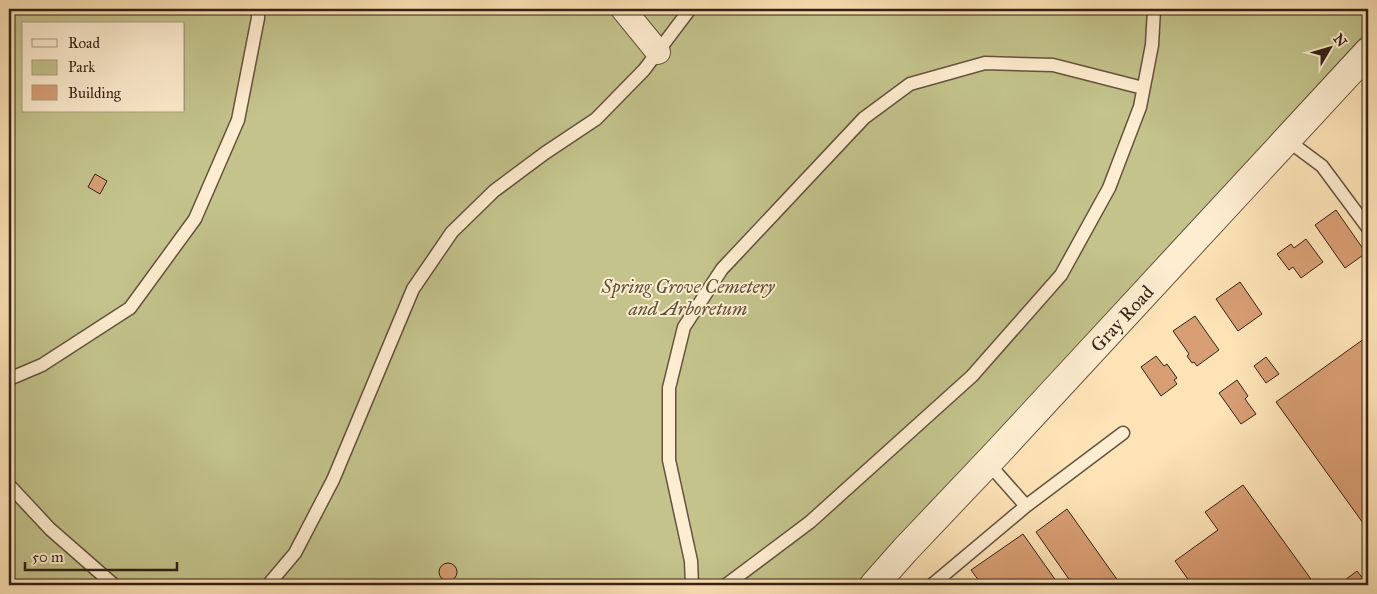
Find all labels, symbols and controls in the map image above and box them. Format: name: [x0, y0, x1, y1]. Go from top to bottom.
legend: [22, 22, 185, 112]
north arrow: [1304, 22, 1354, 72]
text: N: [1329, 30, 1350, 50]
text: Road: [68, 34, 100, 52]
text: Park: [68, 58, 95, 76]
text: Building: [68, 84, 122, 102]
park label: Spring Grove Cemetery and Arboretum: [601, 275, 775, 320]
street label: Gray Road: [1086, 280, 1159, 357]
scale bar: [25, 539, 178, 571]
text: 50 m: [32, 548, 64, 566]

